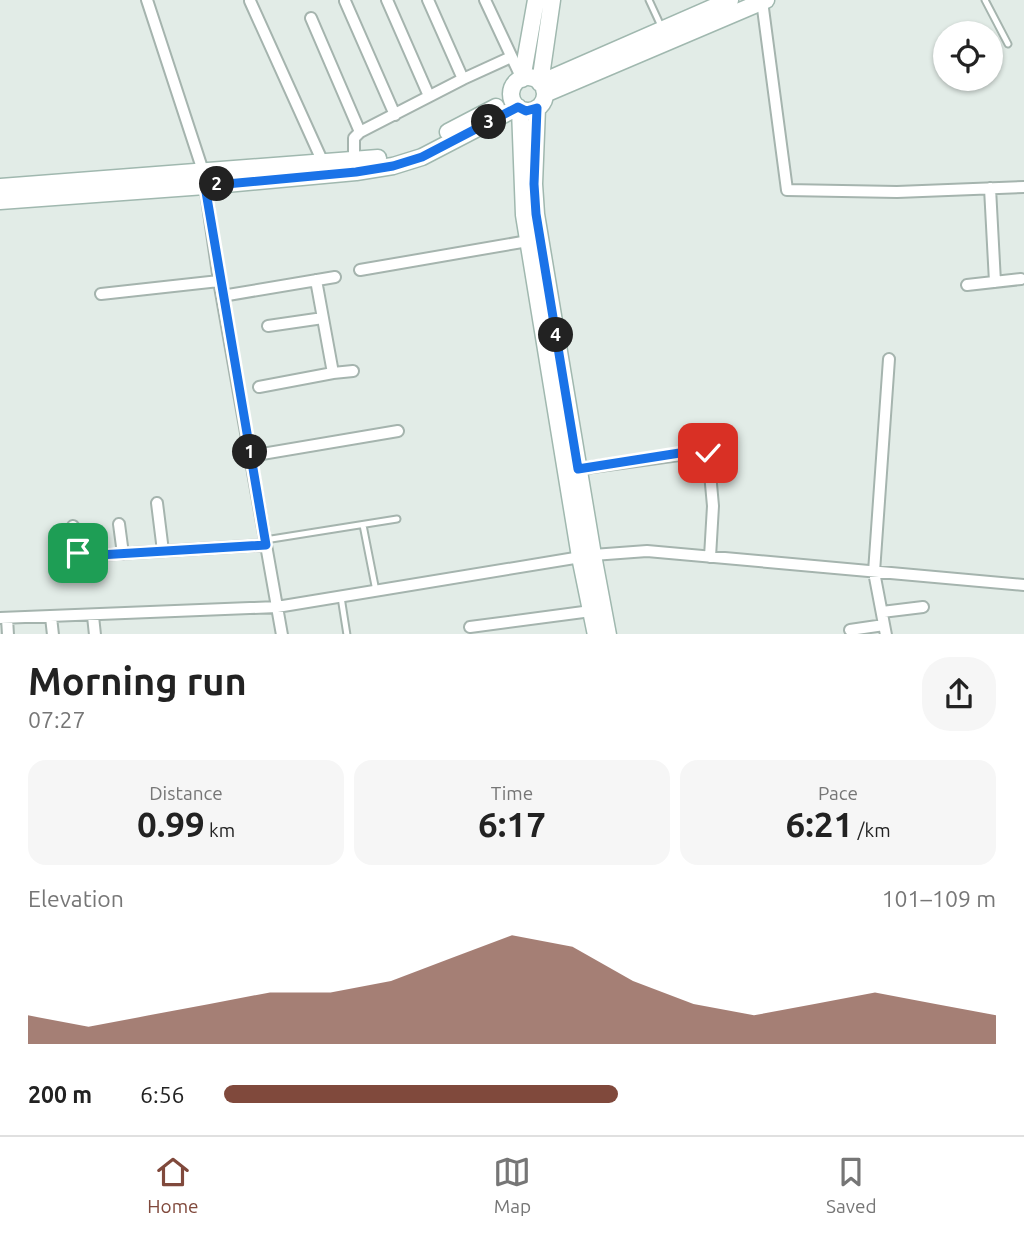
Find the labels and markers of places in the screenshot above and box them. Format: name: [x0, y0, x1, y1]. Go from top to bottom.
pin: 3: [472, 104, 506, 140]
pin: 2: [200, 166, 234, 202]
pin: 4: [538, 318, 574, 352]
pin: [678, 423, 738, 483]
pin: 1: [232, 434, 268, 470]
pin: [48, 523, 108, 583]

